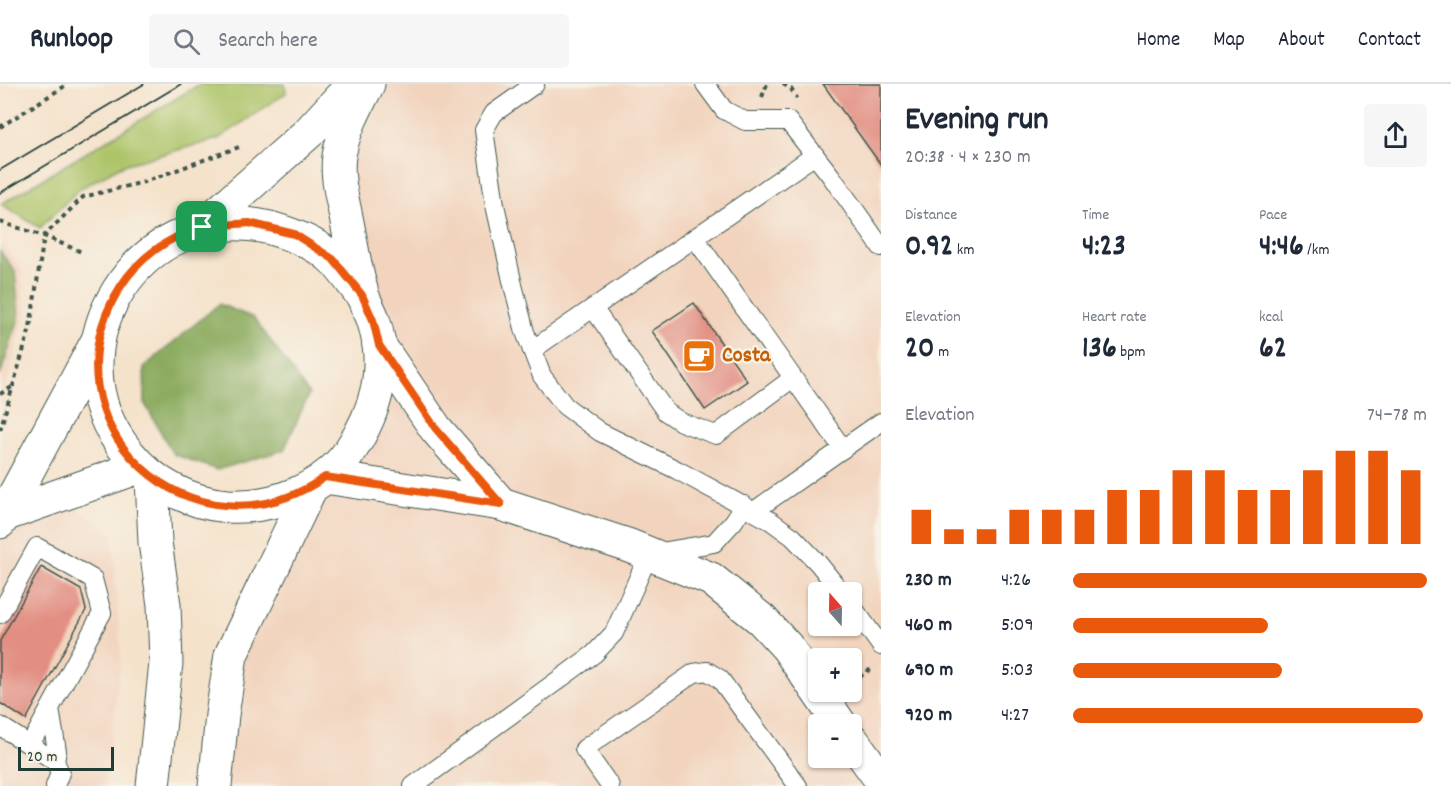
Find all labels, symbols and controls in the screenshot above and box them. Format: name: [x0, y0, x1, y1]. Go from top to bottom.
search box: [149, 14, 569, 68]
text: Runloop: [30, 21, 113, 61]
icon: search: [170, 25, 203, 58]
text: Search here: [218, 26, 318, 57]
text: Home: [1136, 26, 1180, 56]
text: Map: [1213, 26, 1245, 56]
text: About: [1278, 26, 1325, 56]
text: Contact: [1358, 26, 1421, 56]
text: Evening run: [905, 98, 1049, 145]
button: share: [1364, 104, 1427, 167]
text: 20:38 · 4 × 230 m: [905, 144, 1031, 172]
pin: [176, 201, 227, 252]
text: Distance: [905, 204, 957, 227]
text: Time: [1082, 204, 1109, 227]
text: Pace: [1259, 204, 1287, 227]
icon: arrive: [185, 210, 218, 243]
text: 0.92: [905, 227, 953, 270]
text: 4:23: [1082, 227, 1126, 270]
text: 4:46: [1259, 227, 1304, 270]
text: km: [953, 239, 974, 262]
text: /km: [1304, 239, 1329, 262]
text: Elevation: [905, 306, 961, 329]
text: Heart rate: [1082, 306, 1147, 329]
text: kcal: [1259, 306, 1283, 329]
text: 20: [905, 329, 934, 372]
text: 136: [1082, 329, 1117, 372]
text: 62: [1259, 329, 1287, 372]
cafe icon: Costa: [681, 338, 717, 374]
place label: Costa: [722, 341, 771, 372]
text: m: [934, 341, 949, 364]
text: bpm: [1117, 341, 1146, 364]
text: Elevation: [905, 402, 975, 430]
text: 74–78 m: [1367, 402, 1427, 430]
text: 230 m: [905, 567, 952, 595]
text: 4:26: [1001, 567, 1031, 595]
north arrow: [808, 582, 862, 636]
map controls: [808, 582, 862, 768]
text: 460 m: [905, 612, 952, 640]
text: 5:09: [1001, 612, 1034, 640]
button: +: [808, 648, 862, 702]
text: 690 m: [905, 657, 953, 685]
text: 5:03: [1001, 657, 1033, 685]
text: 920 m: [905, 702, 952, 730]
text: 4:27: [1001, 702, 1029, 730]
button: −: [808, 714, 862, 768]
scale bar: [18, 744, 114, 772]
text: 20 m: [27, 746, 57, 769]

